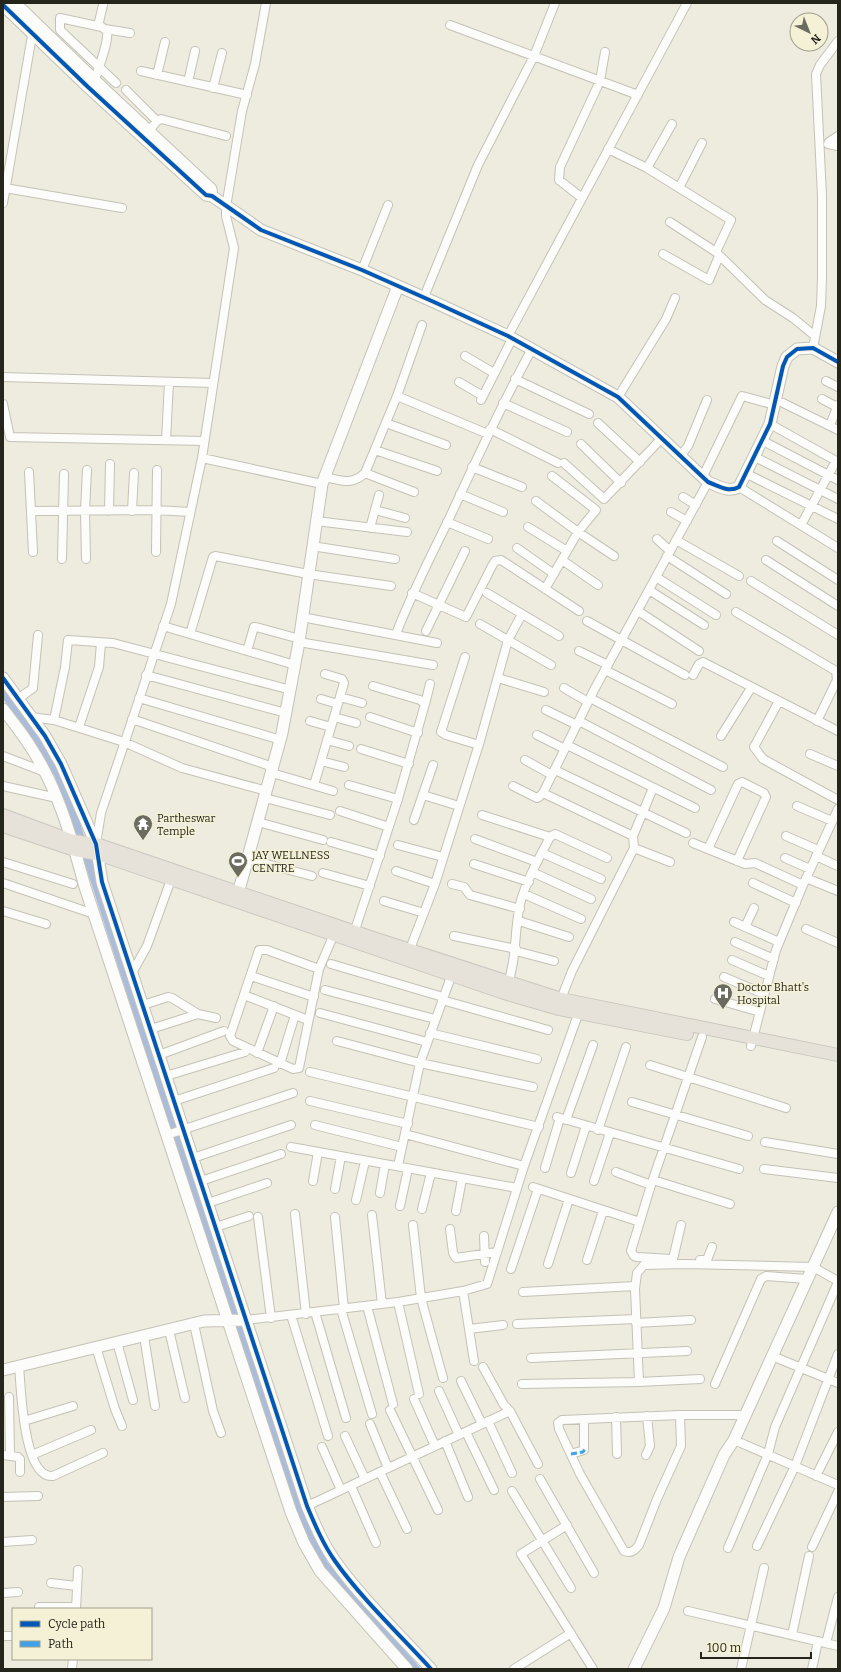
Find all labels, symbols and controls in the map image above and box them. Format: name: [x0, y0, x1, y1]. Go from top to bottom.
north arrow: [789, 12, 829, 52]
text: N: [808, 31, 823, 47]
place label: Partheswar Temple: [157, 812, 216, 838]
temple icon: Partheswar Temple: [132, 813, 154, 841]
place label: JAY WELLNESS CENTRE: [251, 849, 330, 875]
sports icon: JAY WELLNESS CENTRE: [227, 850, 249, 878]
place label: Doctor Bhatt's Hospital: [737, 981, 809, 1007]
hospital icon: Doctor Bhatt's Hospital: [712, 982, 734, 1010]
legend: [12, 1608, 152, 1660]
text: Cycle path: [48, 1617, 106, 1631]
scale bar: [701, 1634, 811, 1660]
text: Path: [48, 1637, 74, 1651]
text: 100 m: [707, 1641, 742, 1655]

